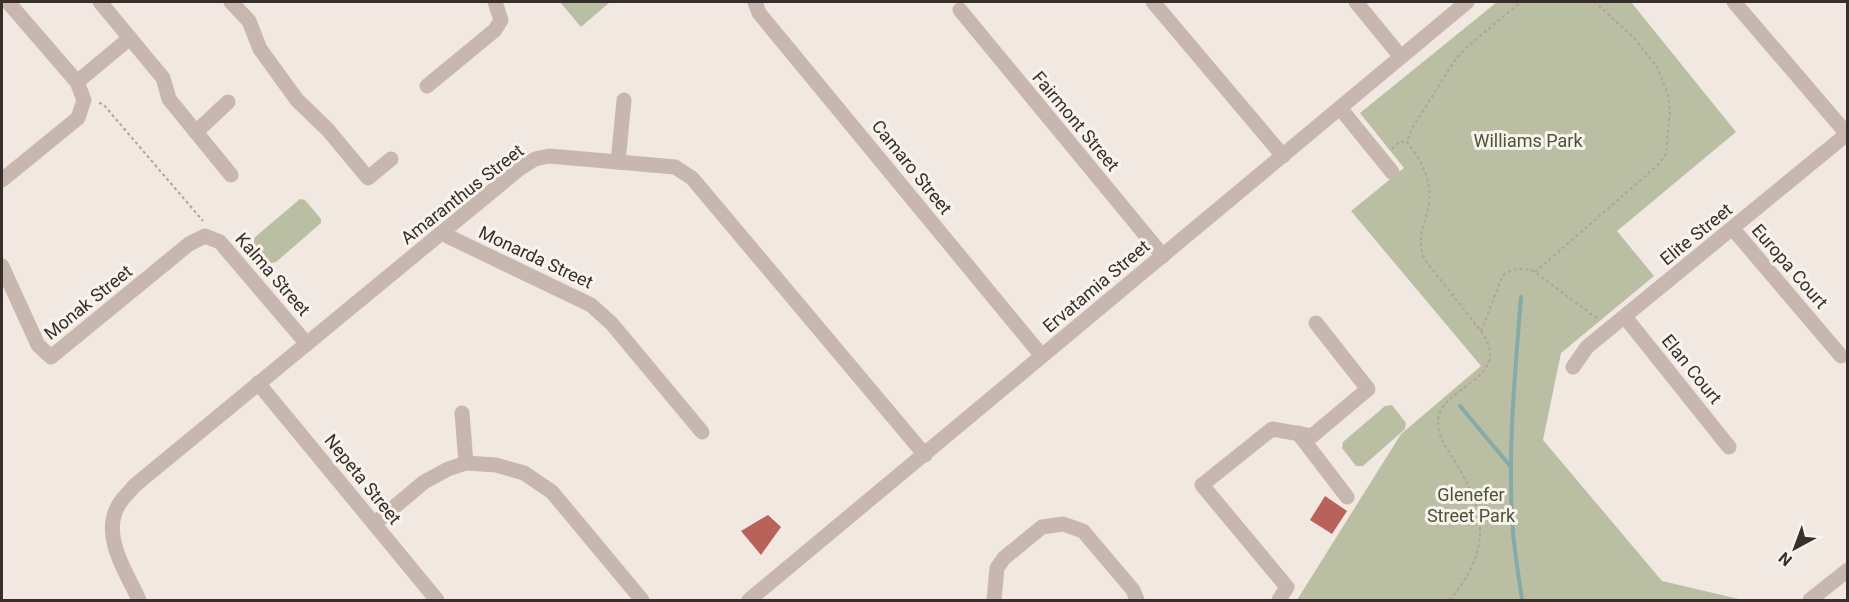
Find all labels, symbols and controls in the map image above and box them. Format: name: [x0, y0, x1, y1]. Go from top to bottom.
street label: Fairmont Street: [1028, 67, 1124, 175]
street label: Camaro Street: [868, 116, 956, 218]
park label: Williams Park: [1473, 130, 1583, 151]
street label: Amaranthus Street: [397, 140, 528, 248]
street label: Elite Street: [1656, 199, 1736, 269]
street label: Europa Court: [1748, 220, 1832, 313]
street label: Monarda Street: [476, 221, 597, 293]
street label: Kalma Street: [231, 228, 315, 320]
street label: Ervatamia Street: [1039, 235, 1154, 337]
street label: Monak Street: [40, 260, 136, 344]
street label: Elan Court: [1658, 330, 1726, 408]
street label: Nepeta Street: [320, 430, 406, 528]
park label: Glenefer Street Park: [1427, 484, 1516, 526]
north arrow: [1765, 518, 1825, 578]
text: N: [1775, 548, 1796, 570]

